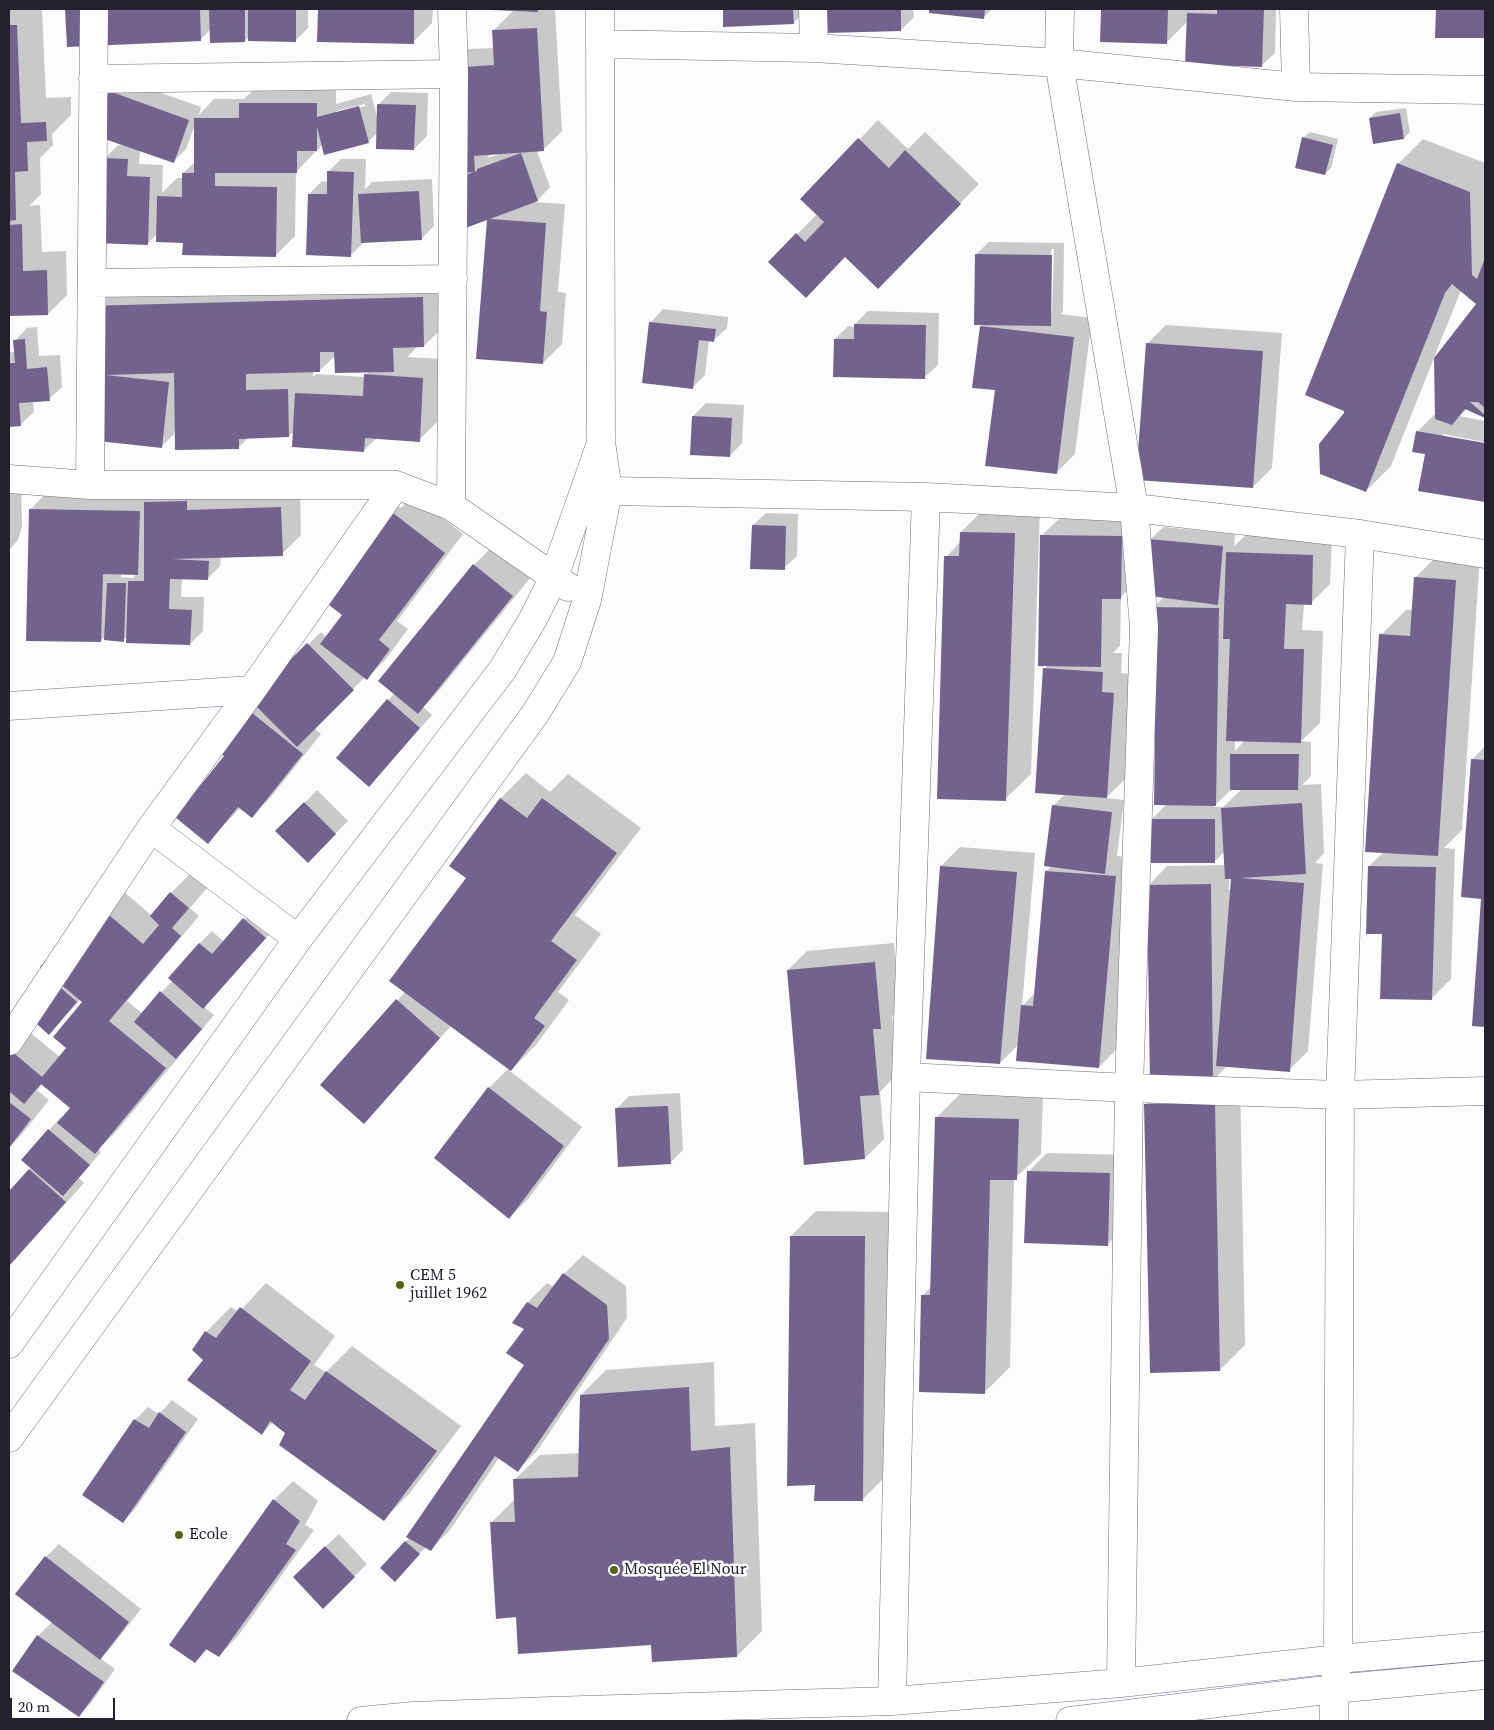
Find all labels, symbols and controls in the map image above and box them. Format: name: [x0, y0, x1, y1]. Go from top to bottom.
place label: CEM 5 juillet 1962: [410, 1266, 487, 1304]
marker: CEM 5 juillet 1962: [394, 1279, 406, 1291]
place label: Ecole: [189, 1525, 228, 1545]
marker: Ecole: [173, 1529, 185, 1541]
place label: Mosquée El Nour: [624, 1560, 746, 1580]
marker: Mosquée El Nour: [608, 1564, 620, 1576]
scale bar: [12, 1688, 118, 1720]
text: 20 m: [18, 1696, 50, 1717]

